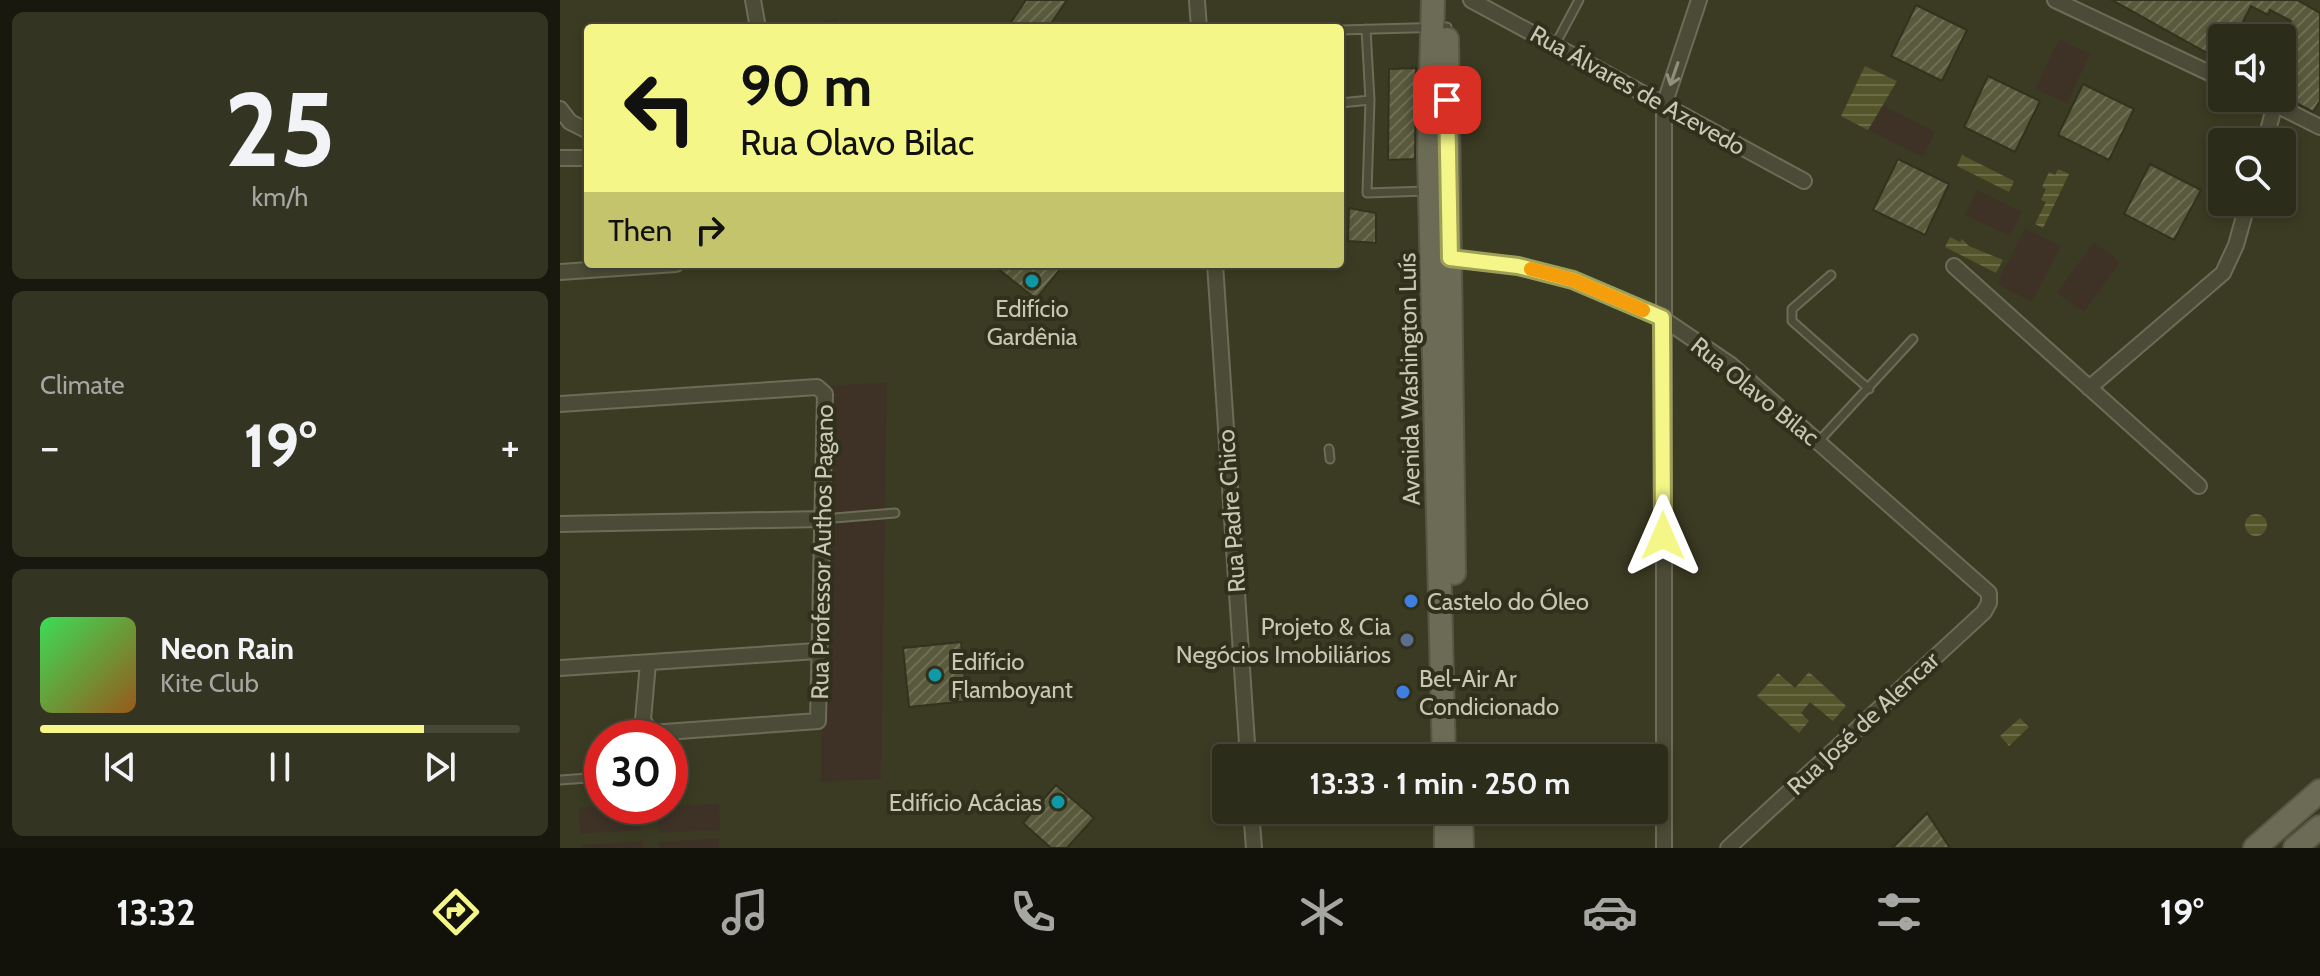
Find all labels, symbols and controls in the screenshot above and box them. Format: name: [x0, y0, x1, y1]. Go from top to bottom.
street label: Rua Álvares de Azevedo: [1525, 19, 1751, 161]
map controls: [2208, 24, 2296, 216]
button: sound: [2208, 24, 2296, 112]
text: 90 m: [740, 52, 872, 120]
icon: left: [608, 56, 712, 160]
one-way arrow: [1666, 61, 1680, 86]
text: 25: [225, 66, 335, 192]
pin: [1413, 66, 1481, 134]
icon: arrive: [1425, 78, 1469, 122]
text: Rua Olavo Bilac: [740, 120, 974, 164]
button: search: [2208, 128, 2296, 216]
text: km/h: [252, 181, 308, 213]
icon: right: [688, 208, 732, 252]
text: Then: [608, 212, 672, 249]
street label: Avenida Washington Luís: [1392, 252, 1426, 506]
marker: Edifício Gardênia: [1023, 272, 1041, 290]
place label: Edifício Gardênia: [987, 294, 1078, 351]
street label: Rua Olavo Bilac: [1685, 331, 1825, 452]
text: Climate: [40, 369, 125, 401]
street label: Rua Professor Authos Pagano: [805, 404, 839, 700]
text: 19°: [243, 409, 317, 482]
text: −: [40, 420, 59, 473]
text: +: [501, 420, 520, 473]
street label: Rua Padre Chico: [1211, 428, 1251, 594]
position arrow: [1621, 494, 1705, 578]
place label: Castelo do Óleo: [1427, 587, 1589, 616]
marker: Castelo do Óleo: [1402, 592, 1420, 610]
place label: Projeto & Cia Negócios Imobiliários: [1176, 612, 1391, 669]
text: Neon Rain: [160, 630, 294, 667]
marker: Projeto & Cia Negócios Imobiliários: [1398, 631, 1416, 649]
street label: Rua José de Alencar: [1781, 645, 1945, 801]
place label: Edifício Flamboyant: [951, 647, 1073, 704]
place label: Bel-Air Ar Condicionado: [1419, 664, 1559, 721]
marker: Edifício Flamboyant: [926, 666, 944, 684]
text: Kite Club: [160, 667, 259, 699]
marker: Bel-Air Ar Condicionado: [1394, 683, 1412, 701]
speed limit sign: 30: [584, 720, 688, 824]
icon: previous: [98, 745, 142, 789]
icon: pause: [258, 745, 302, 789]
icon: next: [418, 745, 462, 789]
text: 13:33 · 1 min · 250 m: [1310, 765, 1570, 802]
place label: Edifício Acácias: [889, 788, 1042, 817]
marker: Edifício Acácias: [1049, 793, 1067, 811]
icon: directions: [428, 884, 484, 940]
icon: music: [717, 884, 773, 940]
icon: phone: [1005, 884, 1061, 940]
icon: climate: [1294, 884, 1350, 940]
icon: car: [1582, 884, 1638, 940]
icon: filters: [1871, 884, 1927, 940]
text: 13:32: [116, 890, 195, 934]
text: 19°: [2160, 890, 2204, 934]

